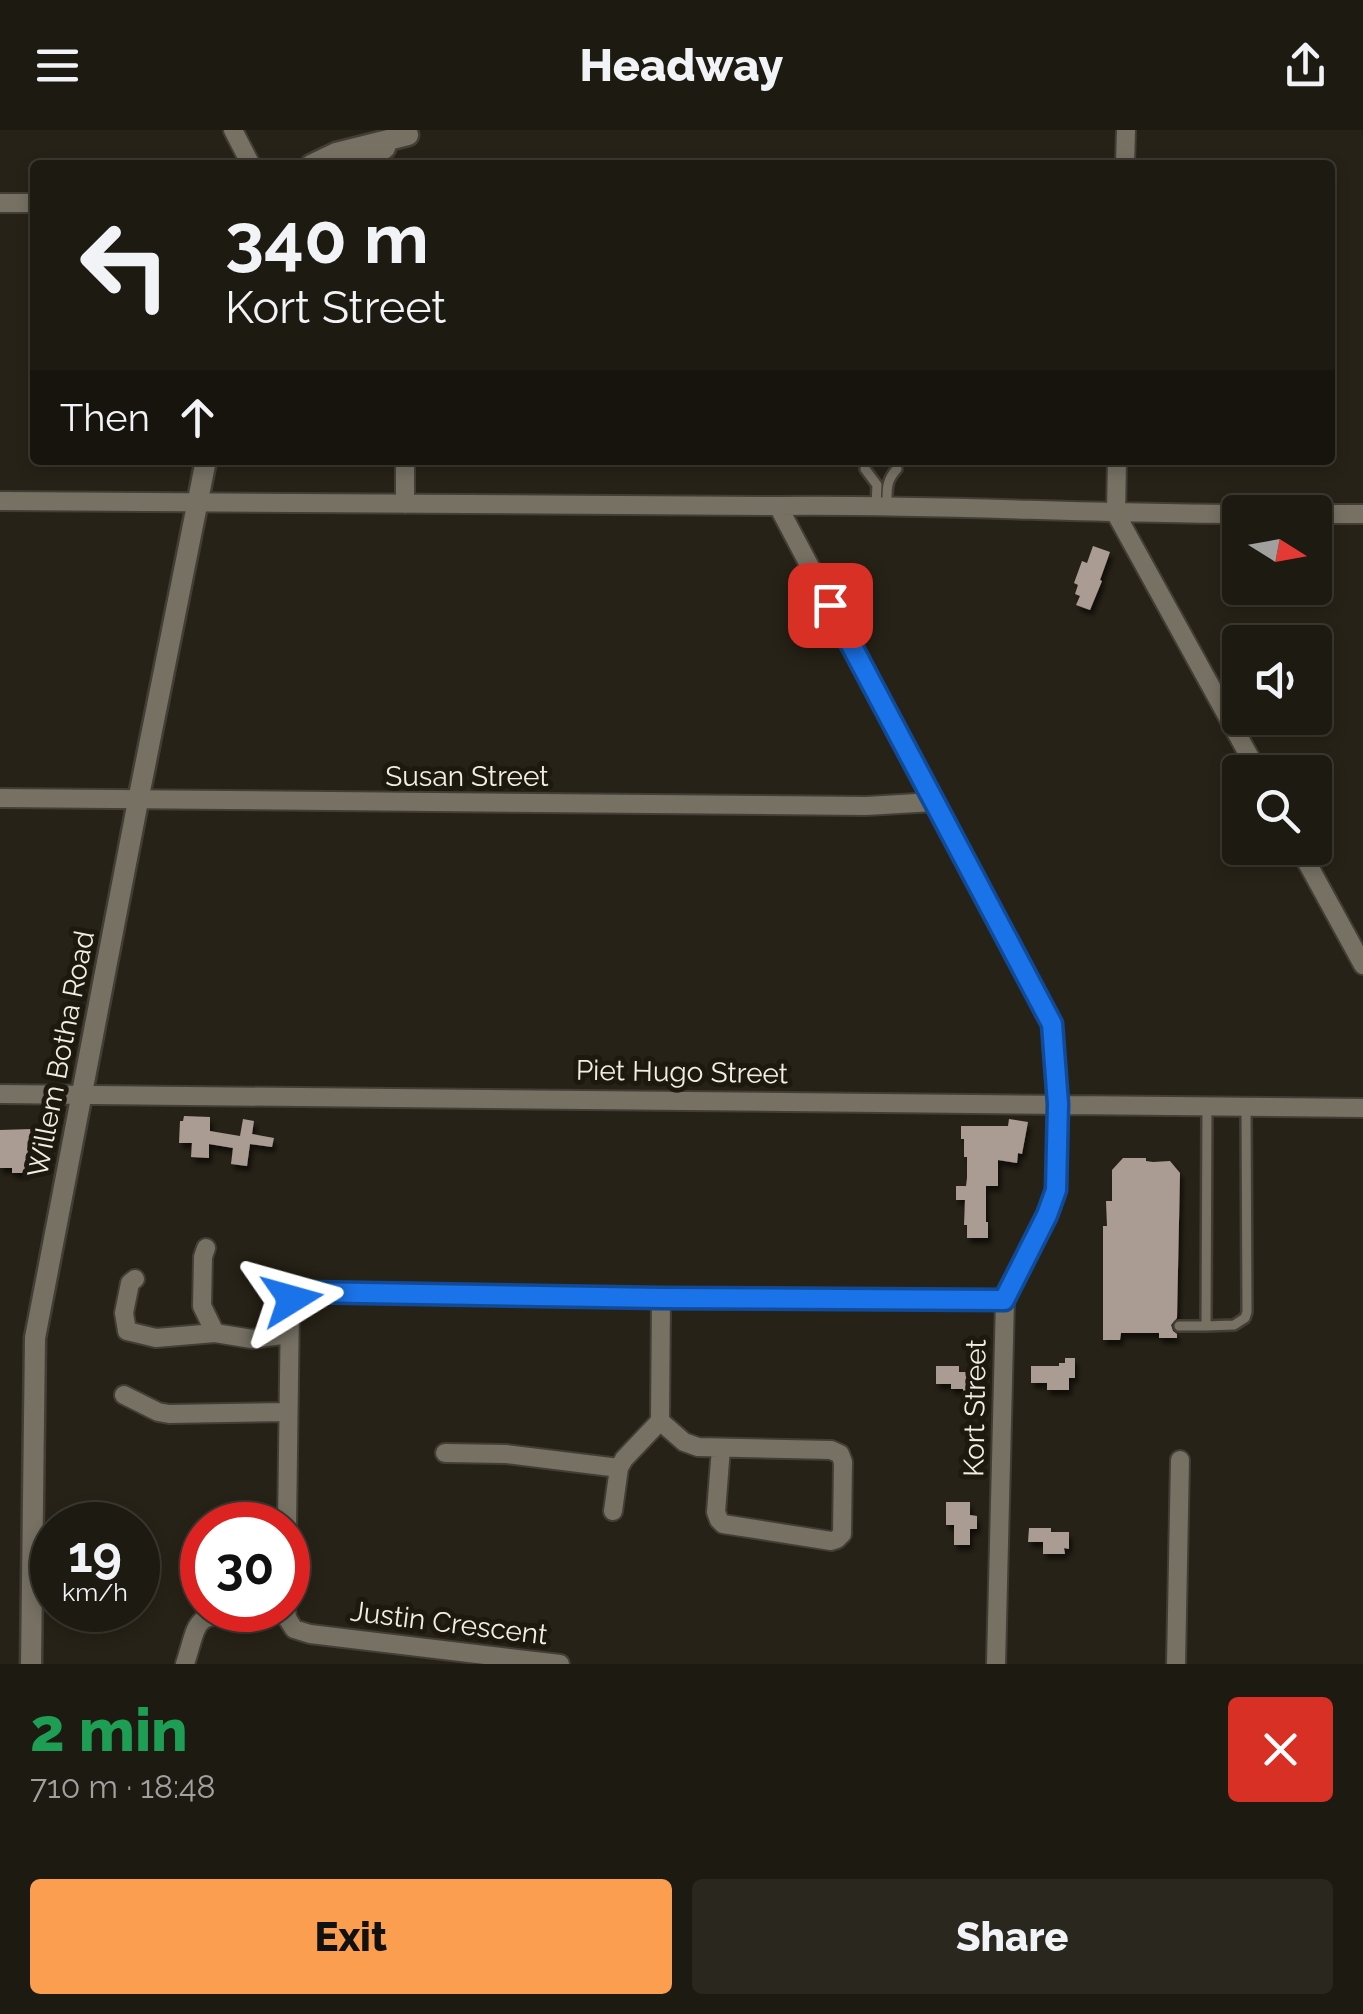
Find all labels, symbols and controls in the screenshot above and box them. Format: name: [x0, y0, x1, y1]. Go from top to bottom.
icon: menu: [30, 38, 85, 93]
icon: share: [1278, 38, 1333, 93]
text: Headway: [580, 39, 783, 92]
text: 340 m: [225, 197, 429, 279]
icon: left: [60, 200, 190, 330]
text: Kort Street: [225, 281, 446, 334]
icon: ahead: [170, 390, 225, 445]
text: Then: [60, 395, 150, 440]
north arrow: [1222, 495, 1332, 605]
map controls: [1222, 495, 1332, 865]
pin: [788, 563, 873, 648]
icon: arrive: [803, 578, 858, 633]
button: sound: [1222, 625, 1332, 735]
button: search: [1222, 755, 1332, 865]
street label: Susan Street: [385, 760, 549, 793]
street label: Willem Botha Road: [21, 928, 101, 1180]
street label: Piet Hugo Street: [576, 1054, 789, 1090]
position arrow: [240, 1247, 344, 1351]
street label: Kort Street: [957, 1338, 993, 1477]
speed limit sign: 30: [180, 1502, 310, 1632]
text: 19: [68, 1525, 122, 1584]
text: km/h: [62, 1577, 128, 1607]
street label: Justin Crescent: [349, 1595, 550, 1652]
text: 2 min: [30, 1695, 188, 1765]
button: close: [1228, 1697, 1333, 1802]
text: 710 m · 18:48: [30, 1768, 215, 1805]
button: Exit: [30, 1879, 672, 1994]
button: Share: [692, 1879, 1333, 1994]

